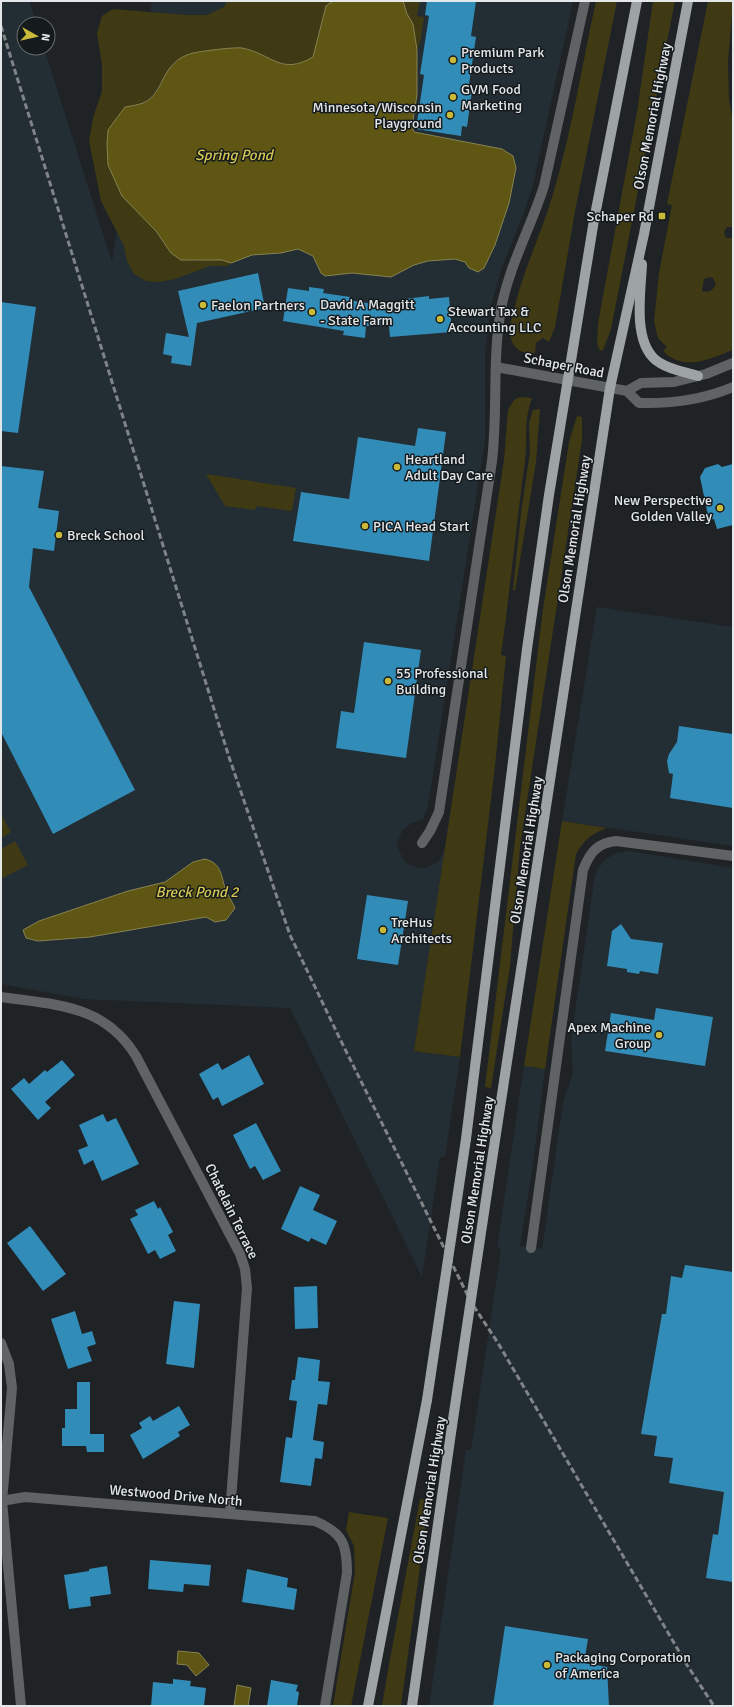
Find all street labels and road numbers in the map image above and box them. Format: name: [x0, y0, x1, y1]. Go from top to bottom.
street label: Olson Memorial Highway: [630, 41, 675, 191]
street label: Schaper Road: [522, 349, 606, 382]
street label: Olson Memorial Highway: [554, 454, 595, 604]
street label: Olson Memorial Highway: [506, 775, 547, 925]
street label: Olson Memorial Highway: [457, 1095, 498, 1245]
street label: Chatelain Terrace: [201, 1161, 262, 1262]
street label: Olson Memorial Highway: [409, 1415, 450, 1565]
street label: Westwood Drive North: [109, 1481, 243, 1510]

